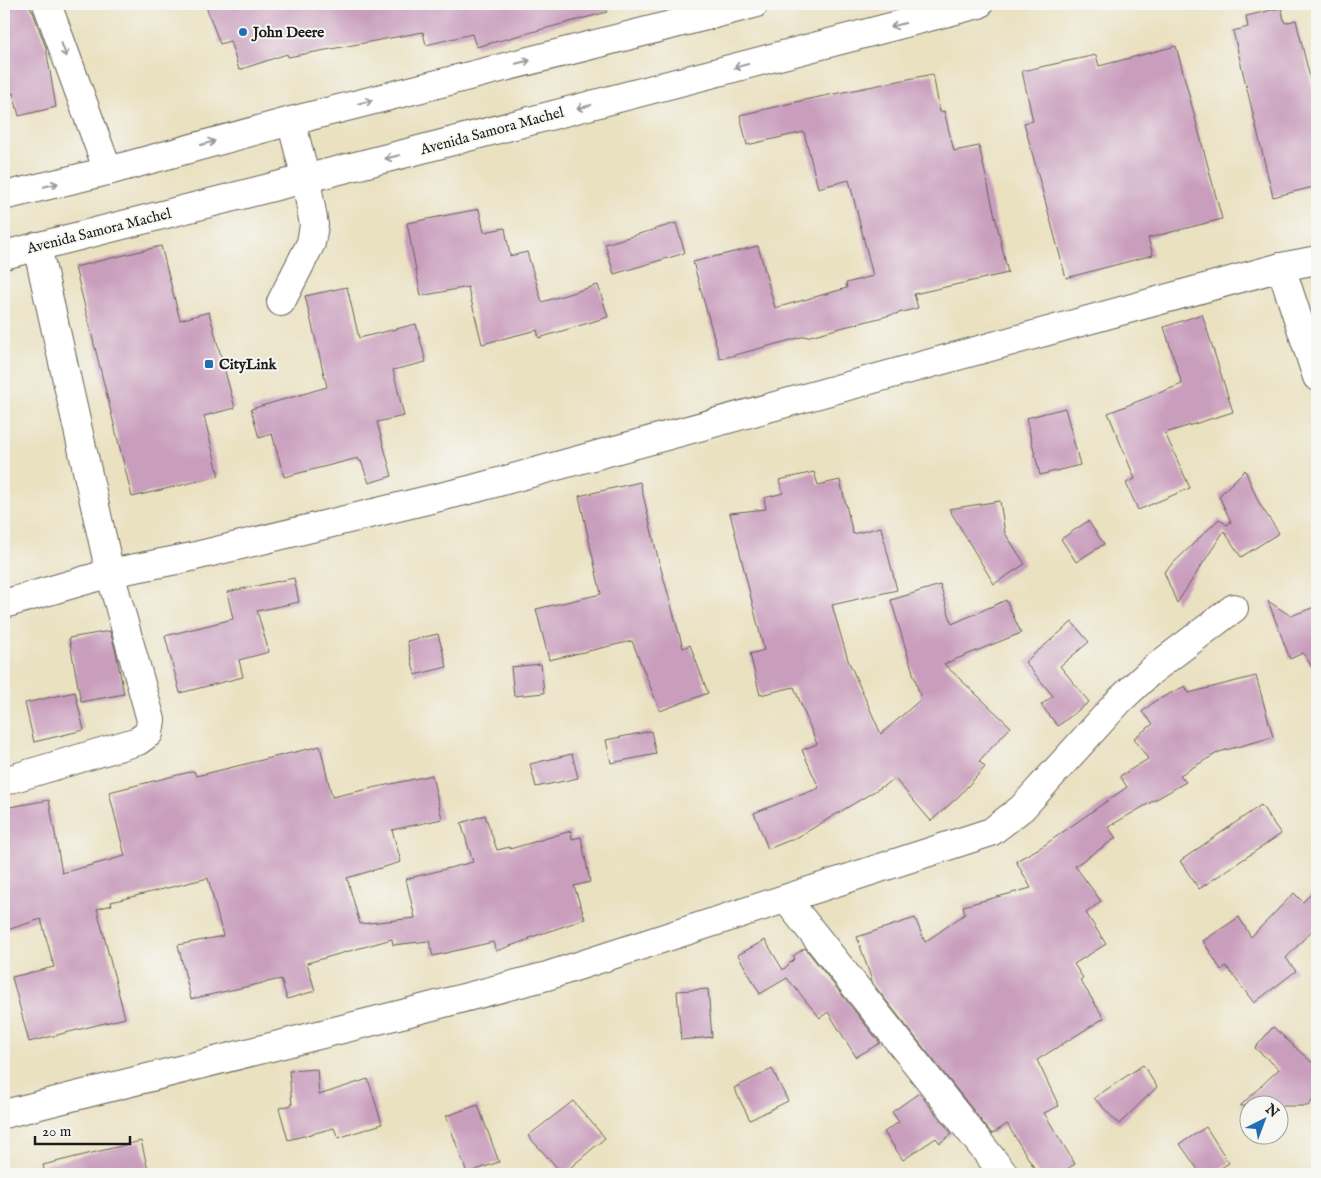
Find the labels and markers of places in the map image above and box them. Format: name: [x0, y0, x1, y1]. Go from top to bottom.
place label: John Deere: [251, 23, 324, 42]
marker: John Deere: [237, 26, 249, 38]
place label: CityLink: [219, 355, 277, 374]
marker: CityLink: [203, 358, 215, 370]

